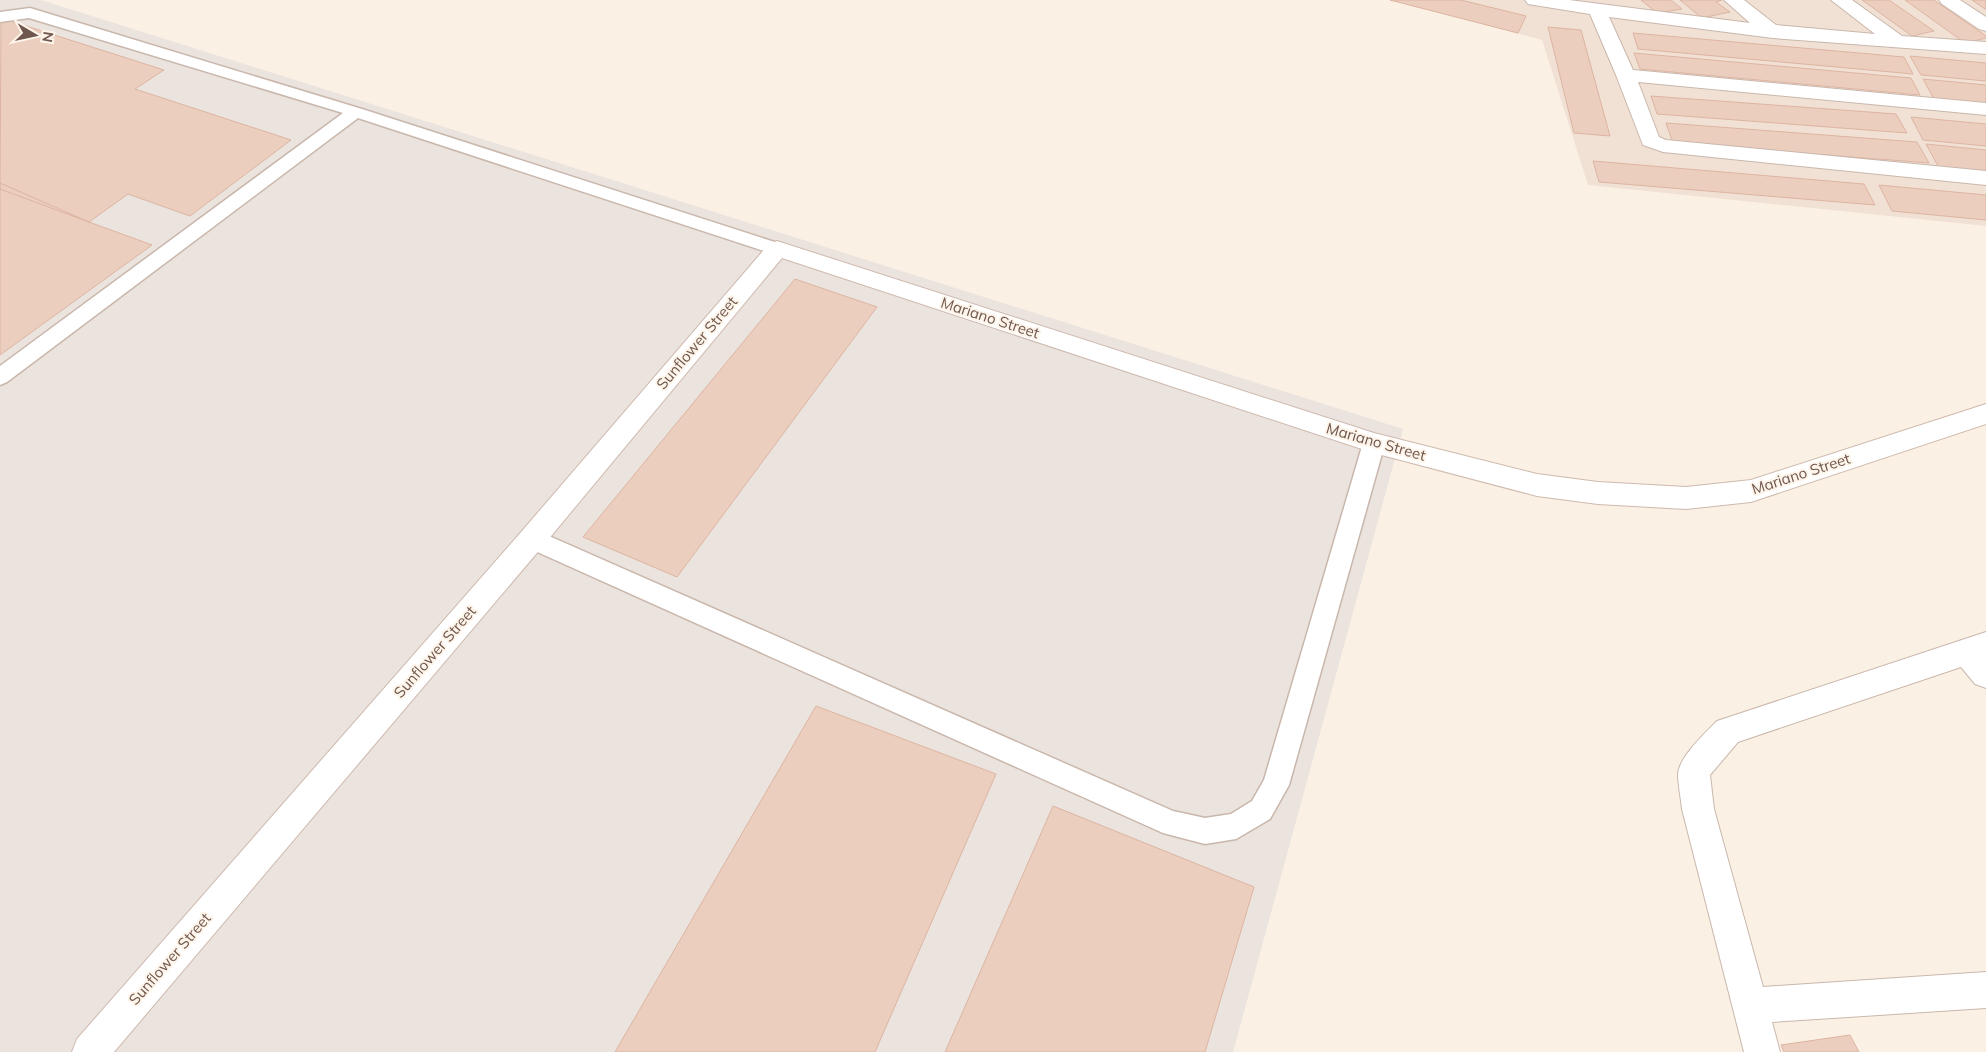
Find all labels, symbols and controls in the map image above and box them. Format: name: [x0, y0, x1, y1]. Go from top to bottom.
north arrow: [10, 10, 60, 60]
text: N: [38, 30, 58, 44]
street label: Sunflower Street: [652, 292, 741, 393]
street label: Mariano Street: [938, 293, 1042, 342]
street label: Mariano Street: [1324, 418, 1428, 465]
street label: Mariano Street: [1749, 449, 1853, 498]
street label: Sunflower Street: [389, 602, 480, 702]
street label: Sunflower Street: [124, 909, 215, 1009]

